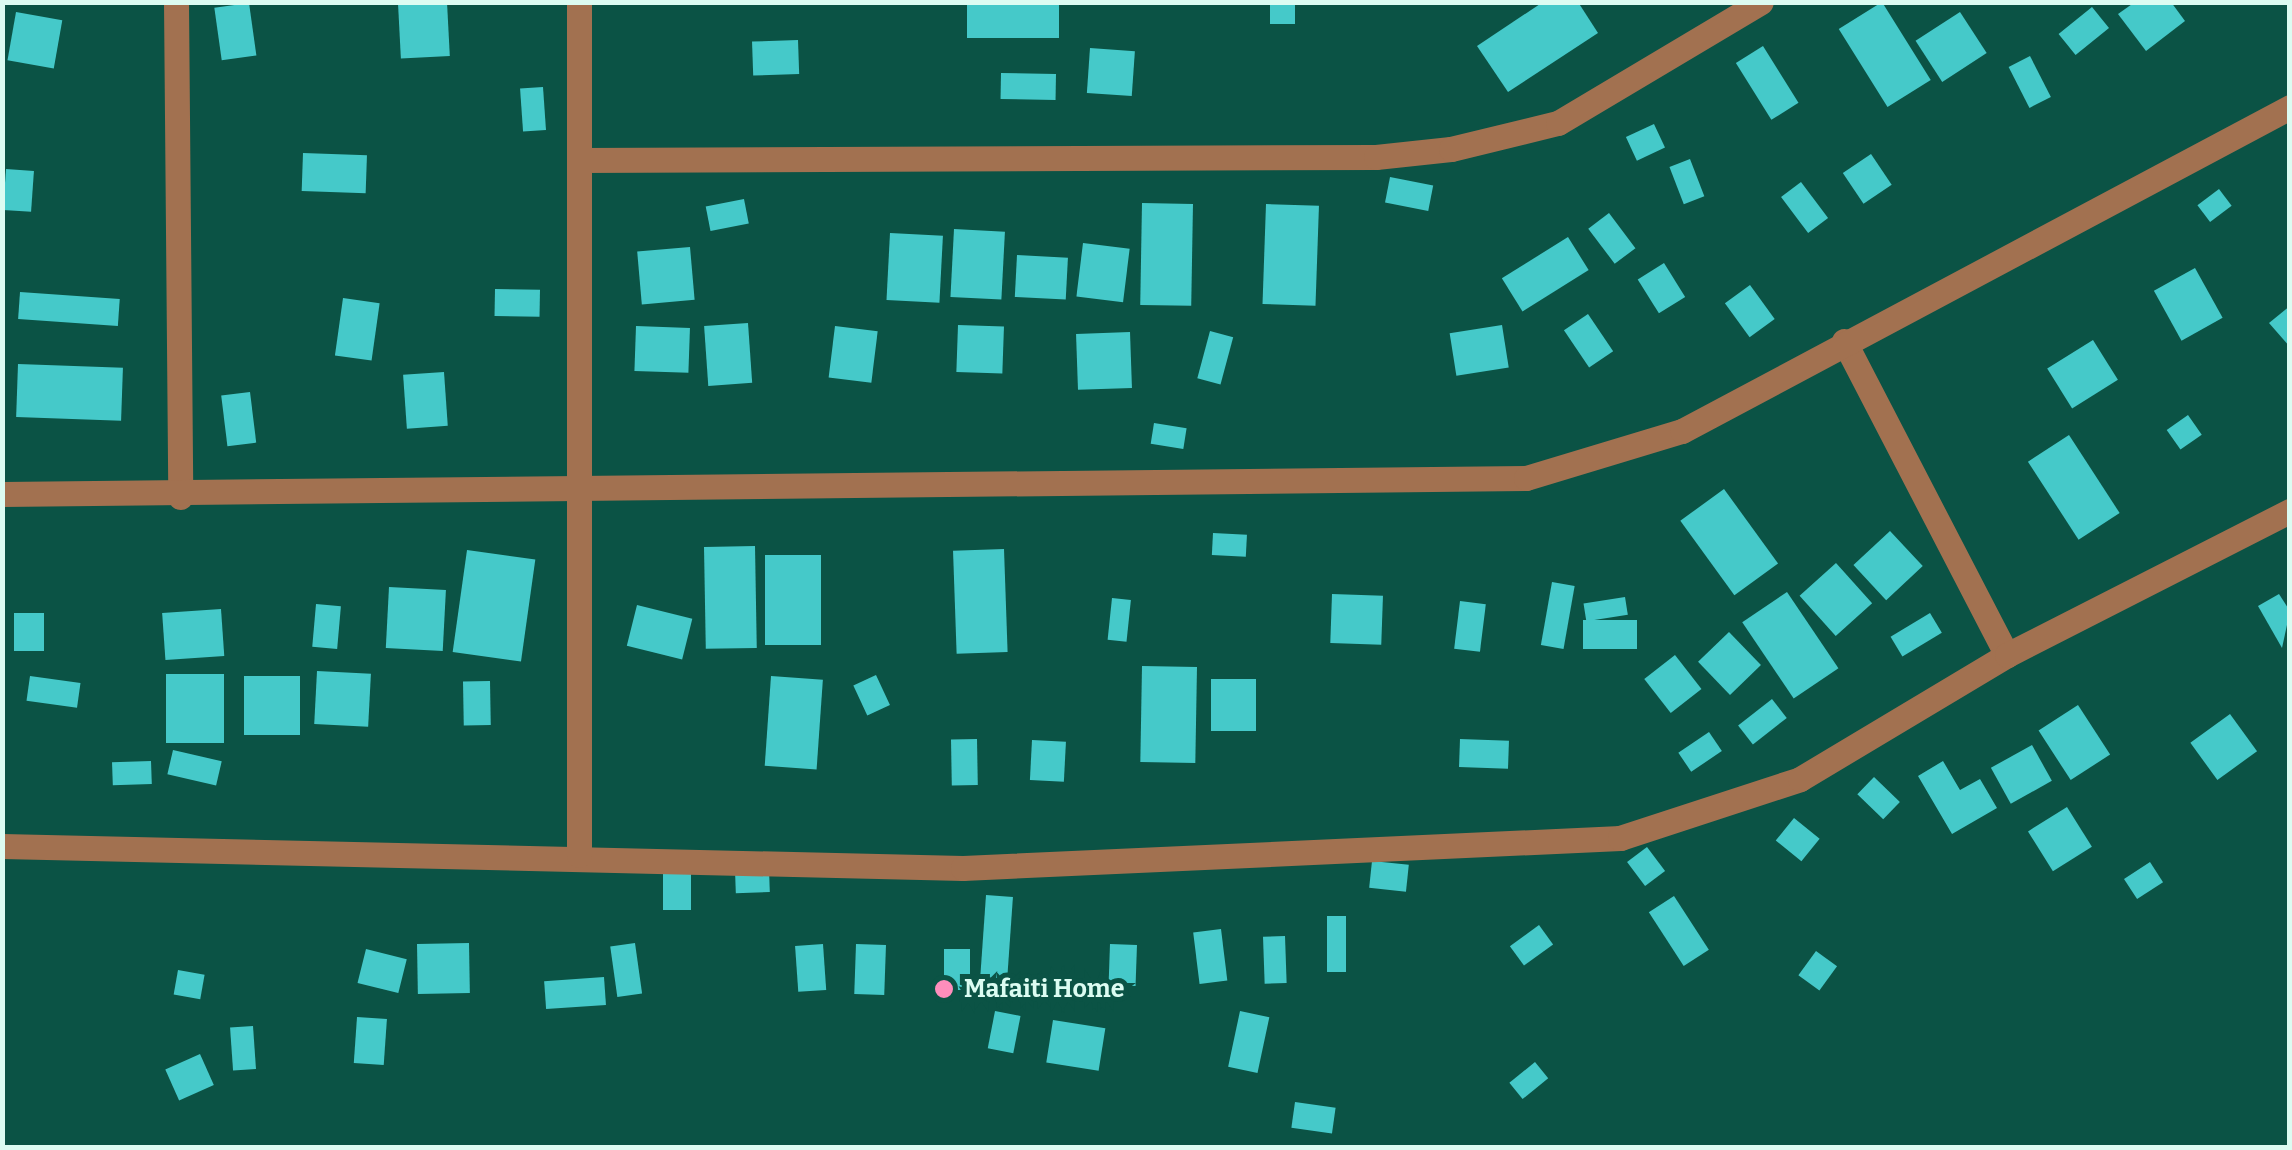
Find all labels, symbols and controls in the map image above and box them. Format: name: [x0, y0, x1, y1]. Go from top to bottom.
place label: Mafaiti Home: [964, 974, 1124, 1004]
marker: Mafaiti Home: [933, 978, 955, 1000]

